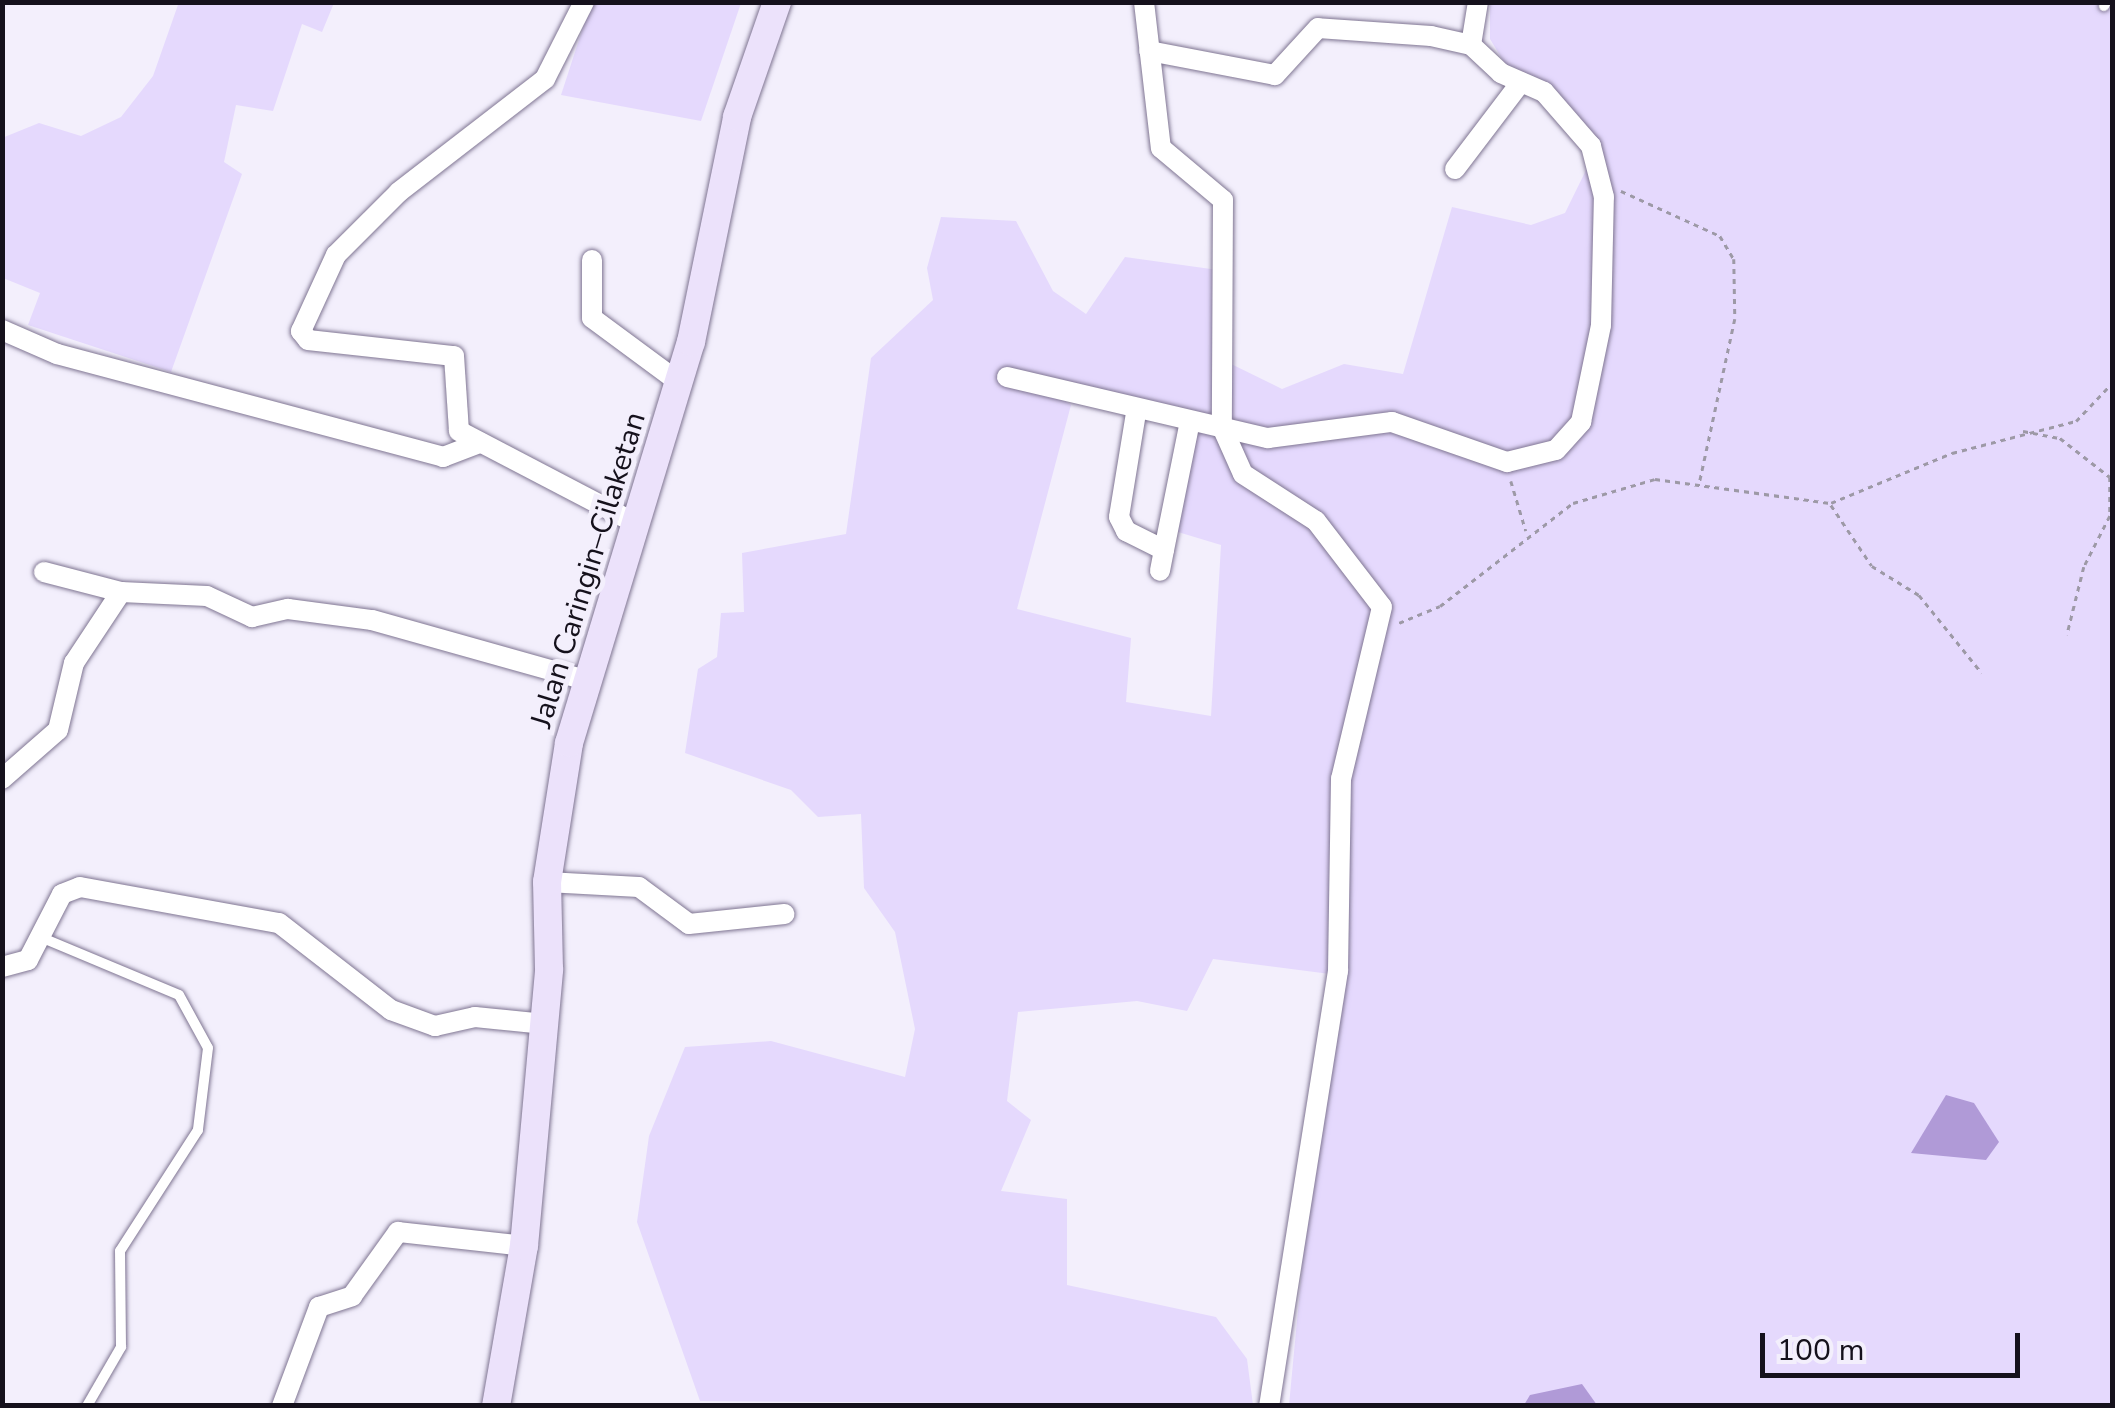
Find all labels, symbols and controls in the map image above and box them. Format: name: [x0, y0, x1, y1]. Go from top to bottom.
street label: Jalan Caringin–Cilaketan: [524, 408, 654, 732]
scale bar: [1765, 1313, 2025, 1375]
text: 100 m: [1777, 1330, 1864, 1371]

